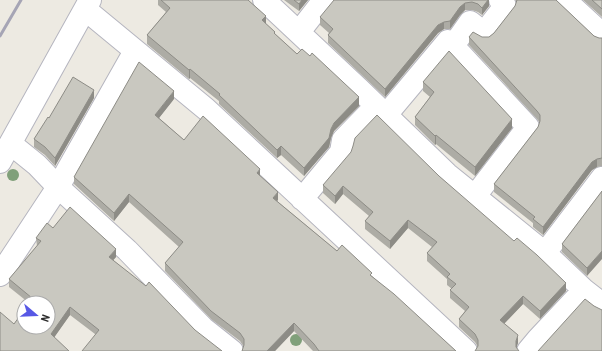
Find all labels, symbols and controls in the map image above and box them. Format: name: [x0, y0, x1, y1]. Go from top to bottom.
north arrow: [16, 295, 56, 335]
text: N: [38, 313, 52, 324]

